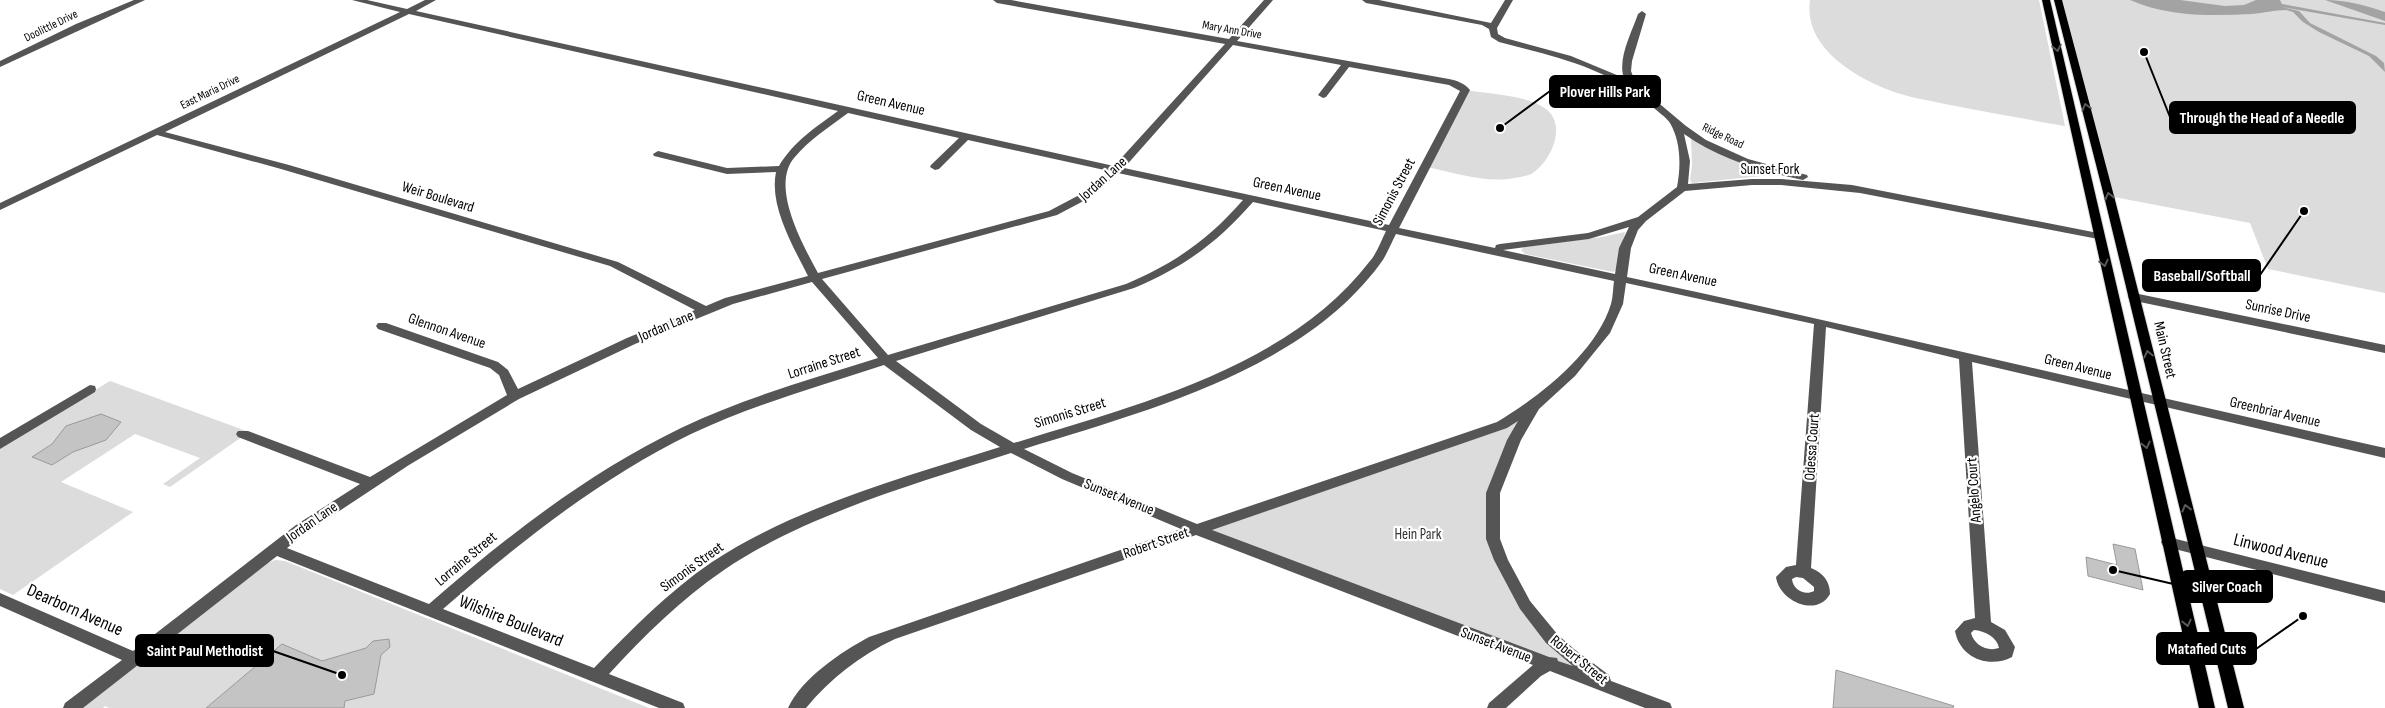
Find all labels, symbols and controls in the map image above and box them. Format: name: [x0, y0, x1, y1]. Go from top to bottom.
street label: Doolittle Drive: [22, 7, 80, 45]
street label: Mary Ann Drive: [1201, 17, 1263, 43]
one-way arrow: [2051, 43, 2061, 52]
street label: East Maria Drive: [178, 71, 242, 113]
callout: Plover Hills Park: [1550, 76, 1660, 107]
text: Plover Hills Park: [1560, 83, 1650, 102]
street label: Green Avenue: [855, 86, 927, 120]
one-way arrow: [2081, 102, 2092, 111]
callout: Through the Head of a Needle: [2170, 102, 2355, 133]
text: Through the Head of a Needle: [2180, 109, 2345, 128]
street label: Ridge Road: [1700, 120, 1746, 152]
street label: Jordan Lane: [1074, 153, 1131, 206]
street label: Simonis Street: [1368, 155, 1420, 229]
street label: Sunset Fork: [1740, 160, 1800, 179]
street label: Green Avenue: [1251, 173, 1323, 205]
street label: Weir Boulevard: [400, 177, 476, 217]
one-way arrow: [2104, 192, 2115, 201]
street label: Green Avenue: [1647, 259, 1719, 291]
one-way arrow: [2098, 259, 2109, 268]
callout: Baseball/Softball: [2143, 260, 2260, 291]
text: Baseball/Softball: [2153, 267, 2251, 286]
street label: Sunrise Drive: [2244, 295, 2312, 327]
street label: Jordan Lane: [635, 306, 696, 346]
street label: Glennon Avenue: [406, 309, 488, 353]
street label: Main Street: [2149, 320, 2181, 381]
street label: Lorraine Street: [785, 342, 863, 384]
street label: Green Avenue: [2042, 349, 2114, 385]
one-way arrow: [2143, 350, 2154, 359]
street label: Greenbriar Avenue: [2228, 392, 2322, 432]
street label: Simonis Street: [1032, 393, 1108, 433]
street label: Odessa Court: [1800, 412, 1824, 481]
one-way arrow: [2140, 440, 2151, 449]
street label: Angelo Court: [1962, 456, 1986, 524]
street label: Sunset Avenue: [1081, 474, 1157, 520]
street label: Jordan Lane: [282, 498, 341, 547]
one-way arrow: [2181, 504, 2191, 512]
street label: Robert Street: [1121, 523, 1192, 563]
park label: Hein Park: [1394, 525, 1442, 544]
street label: Lorraine Street: [431, 527, 501, 590]
street label: Linwood Avenue: [2231, 529, 2331, 573]
street label: Simonis Street: [657, 537, 728, 596]
callout: Silver Coach: [2182, 571, 2272, 602]
text: Silver Coach: [2192, 578, 2262, 597]
street label: Dearborn Avenue: [24, 579, 126, 641]
street label: Wilshire Boulevard: [456, 591, 566, 651]
one-way arrow: [2181, 619, 2192, 628]
street label: Sunset Avenue: [1458, 623, 1534, 667]
street label: Robert Street: [1546, 631, 1612, 689]
callout: Matafied Cuts: [2157, 633, 2256, 664]
callout: Saint Paul Methodist: [136, 635, 273, 666]
text: Matafied Cuts: [2168, 640, 2246, 659]
text: Saint Paul Methodist: [147, 642, 263, 661]

